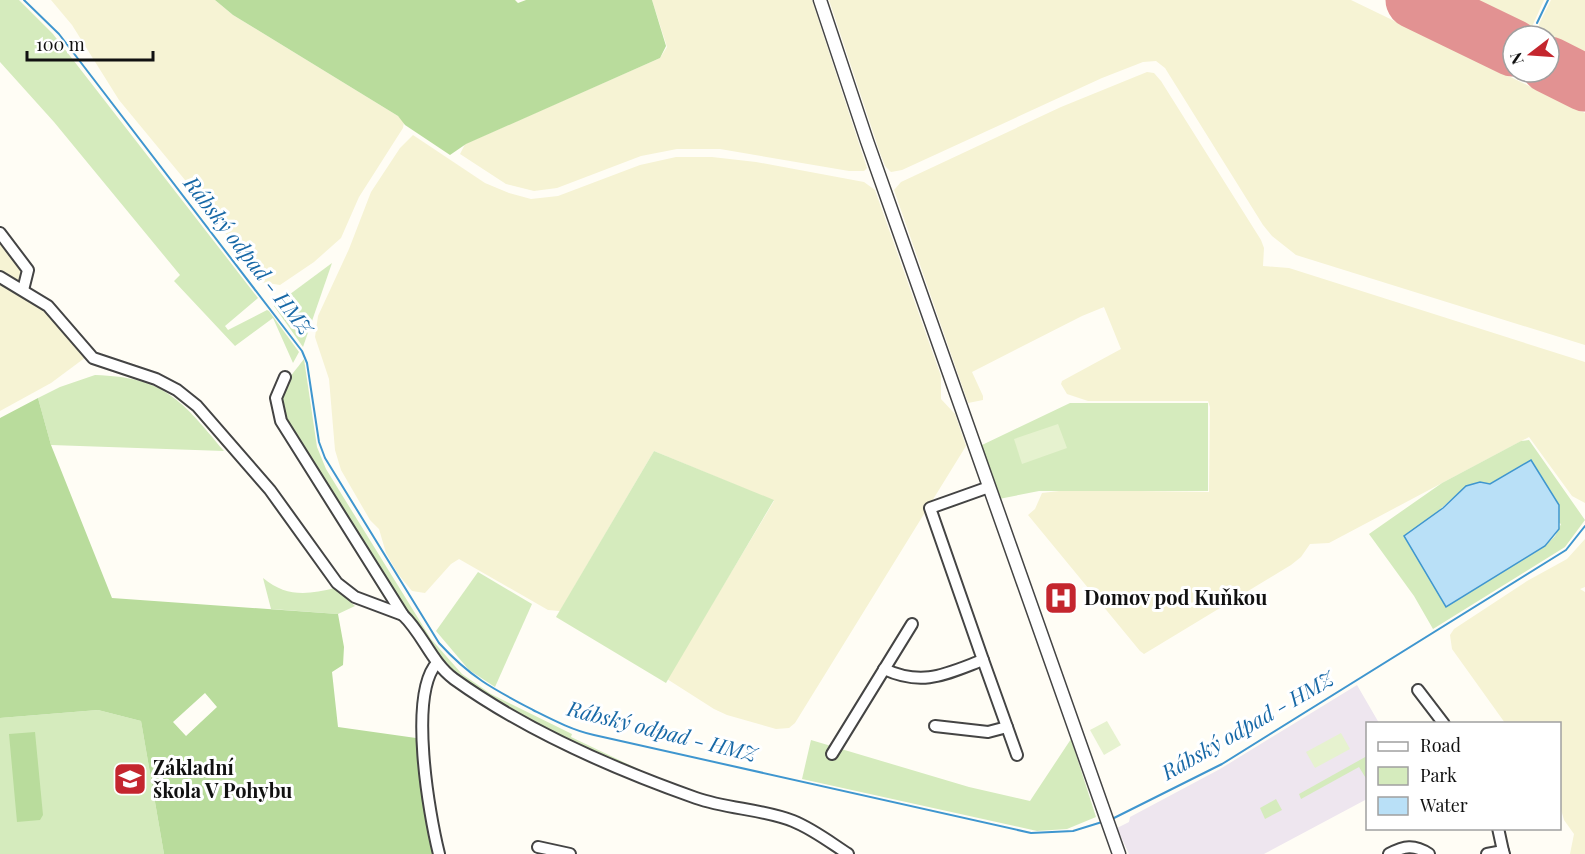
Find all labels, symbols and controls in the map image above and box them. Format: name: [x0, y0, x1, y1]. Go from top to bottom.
scale bar: [27, 24, 153, 62]
north arrow: [1501, 24, 1561, 84]
text: 100 m: [36, 32, 85, 56]
text: N: [1504, 50, 1528, 67]
water label: Rábský odpad - HMZ: [178, 169, 322, 342]
hospital icon: Domov pod Kuňkou: [1043, 580, 1079, 616]
place label: Domov pod Kuňkou: [1084, 583, 1267, 610]
water label: Rábský odpad - HMZ: [1155, 662, 1340, 785]
water label: Rábský odpad - HMZ: [564, 693, 762, 768]
legend: [1366, 722, 1561, 830]
text: Road: [1420, 733, 1461, 757]
place label: Základní škola V Pohybu: [153, 753, 292, 803]
school or university icon: Základní škola V Pohybu: [112, 761, 148, 797]
text: Park: [1420, 763, 1457, 787]
text: Water: [1419, 793, 1468, 817]

